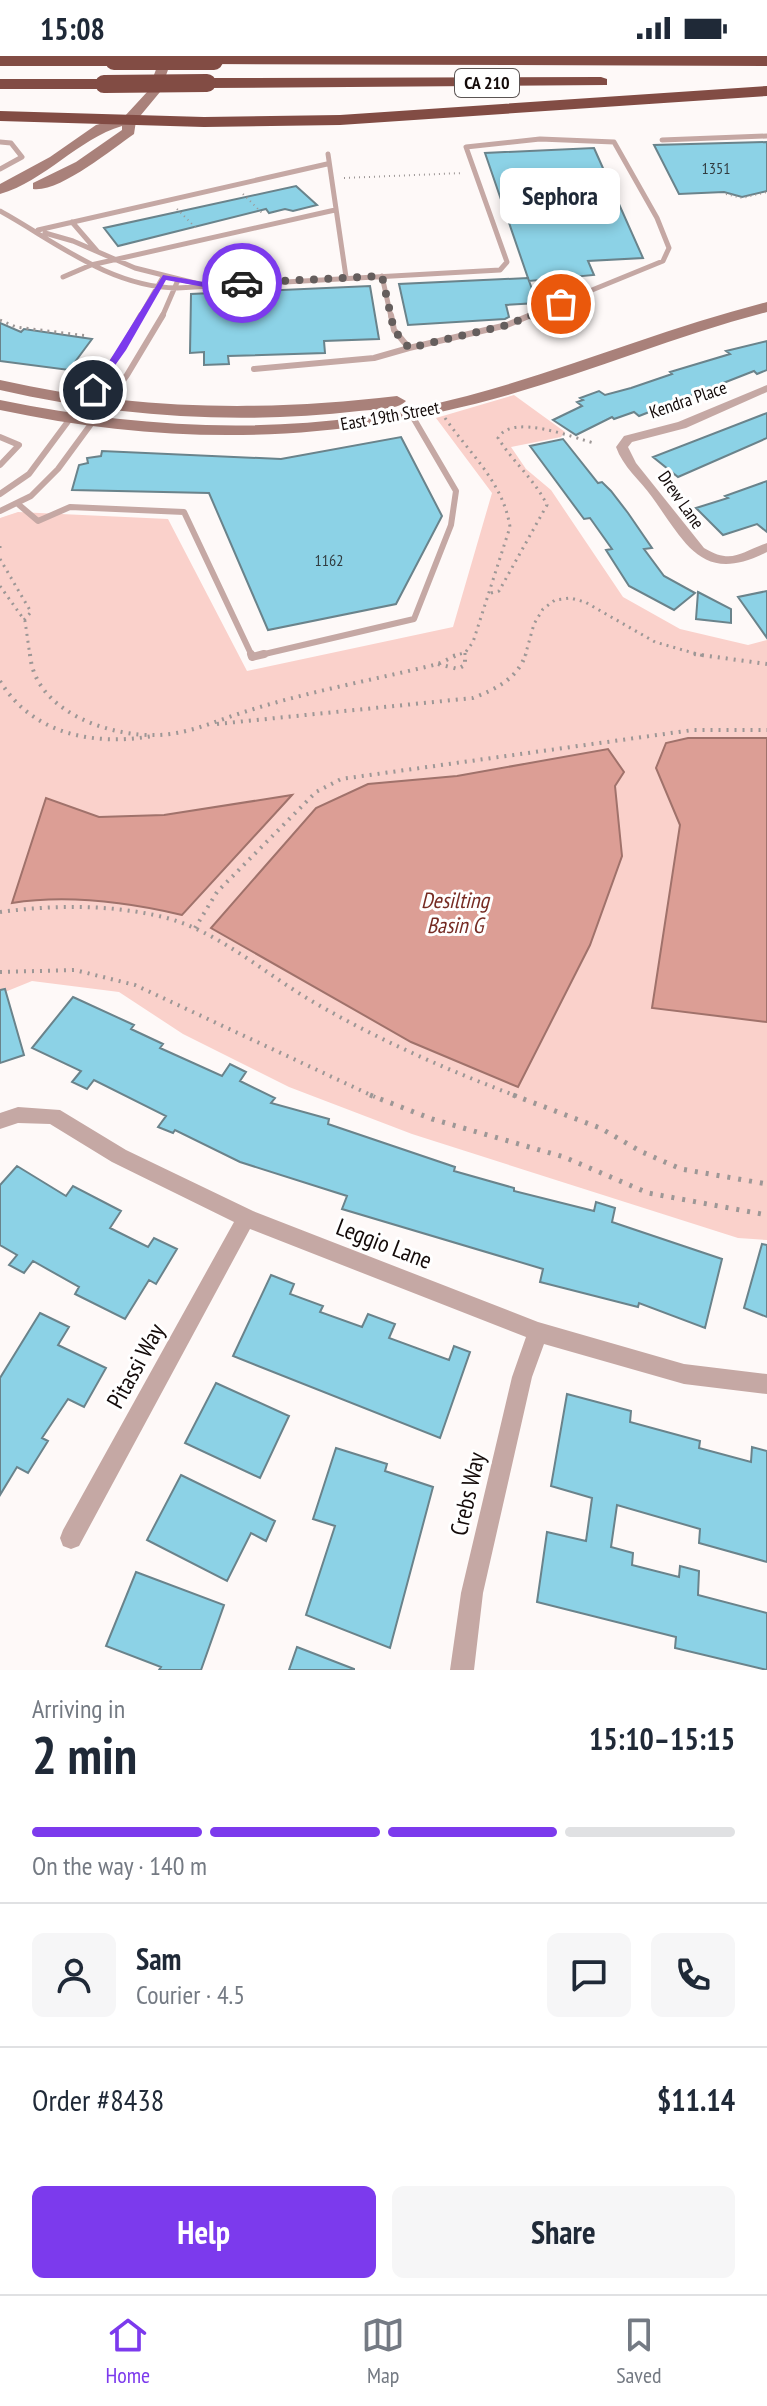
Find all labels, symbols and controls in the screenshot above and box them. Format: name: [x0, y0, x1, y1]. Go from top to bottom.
text: 15:08: [40, 9, 105, 48]
road number: CA 210: [455, 69, 519, 97]
house number: 1351: [702, 158, 730, 178]
callout: Sephora: [501, 168, 621, 224]
text: Sephora: [522, 179, 598, 212]
courier: [202, 243, 282, 323]
icon: car: [220, 261, 264, 305]
pin: [527, 270, 595, 338]
icon: bag: [539, 282, 583, 326]
pin: [59, 356, 127, 424]
icon: home: [71, 368, 115, 412]
street label: Kendra Place: [646, 376, 730, 423]
street label: East 19th Street: [339, 395, 441, 436]
street label: Drew Lane: [653, 466, 710, 533]
house number: 1162: [315, 550, 343, 570]
water label: Desilting Basin G: [421, 886, 490, 939]
street label: Leggio Lane: [332, 1211, 436, 1276]
street label: Pitassi Way: [100, 1318, 171, 1414]
street label: Crebs Way: [443, 1449, 492, 1538]
text: Arriving in: [32, 1692, 125, 1725]
text: 15:10–15:15: [589, 1719, 735, 1758]
text: 2 min: [32, 1721, 137, 1788]
text: On the way · 140 m: [32, 1849, 207, 1882]
button: person: [32, 1933, 116, 2017]
button: chat: [547, 1933, 631, 2017]
button: phone: [651, 1933, 735, 2017]
text: Sam: [136, 1939, 181, 1978]
text: Courier · 4.5: [136, 1978, 245, 2011]
text: Order #8438: [32, 2080, 164, 2119]
text: $11.14: [657, 2080, 735, 2119]
button: Help: [32, 2186, 376, 2278]
button: Share: [392, 2186, 735, 2278]
tab: Home: [105, 2313, 150, 2389]
tab: Map: [361, 2313, 405, 2389]
tab: Saved: [616, 2313, 662, 2389]

